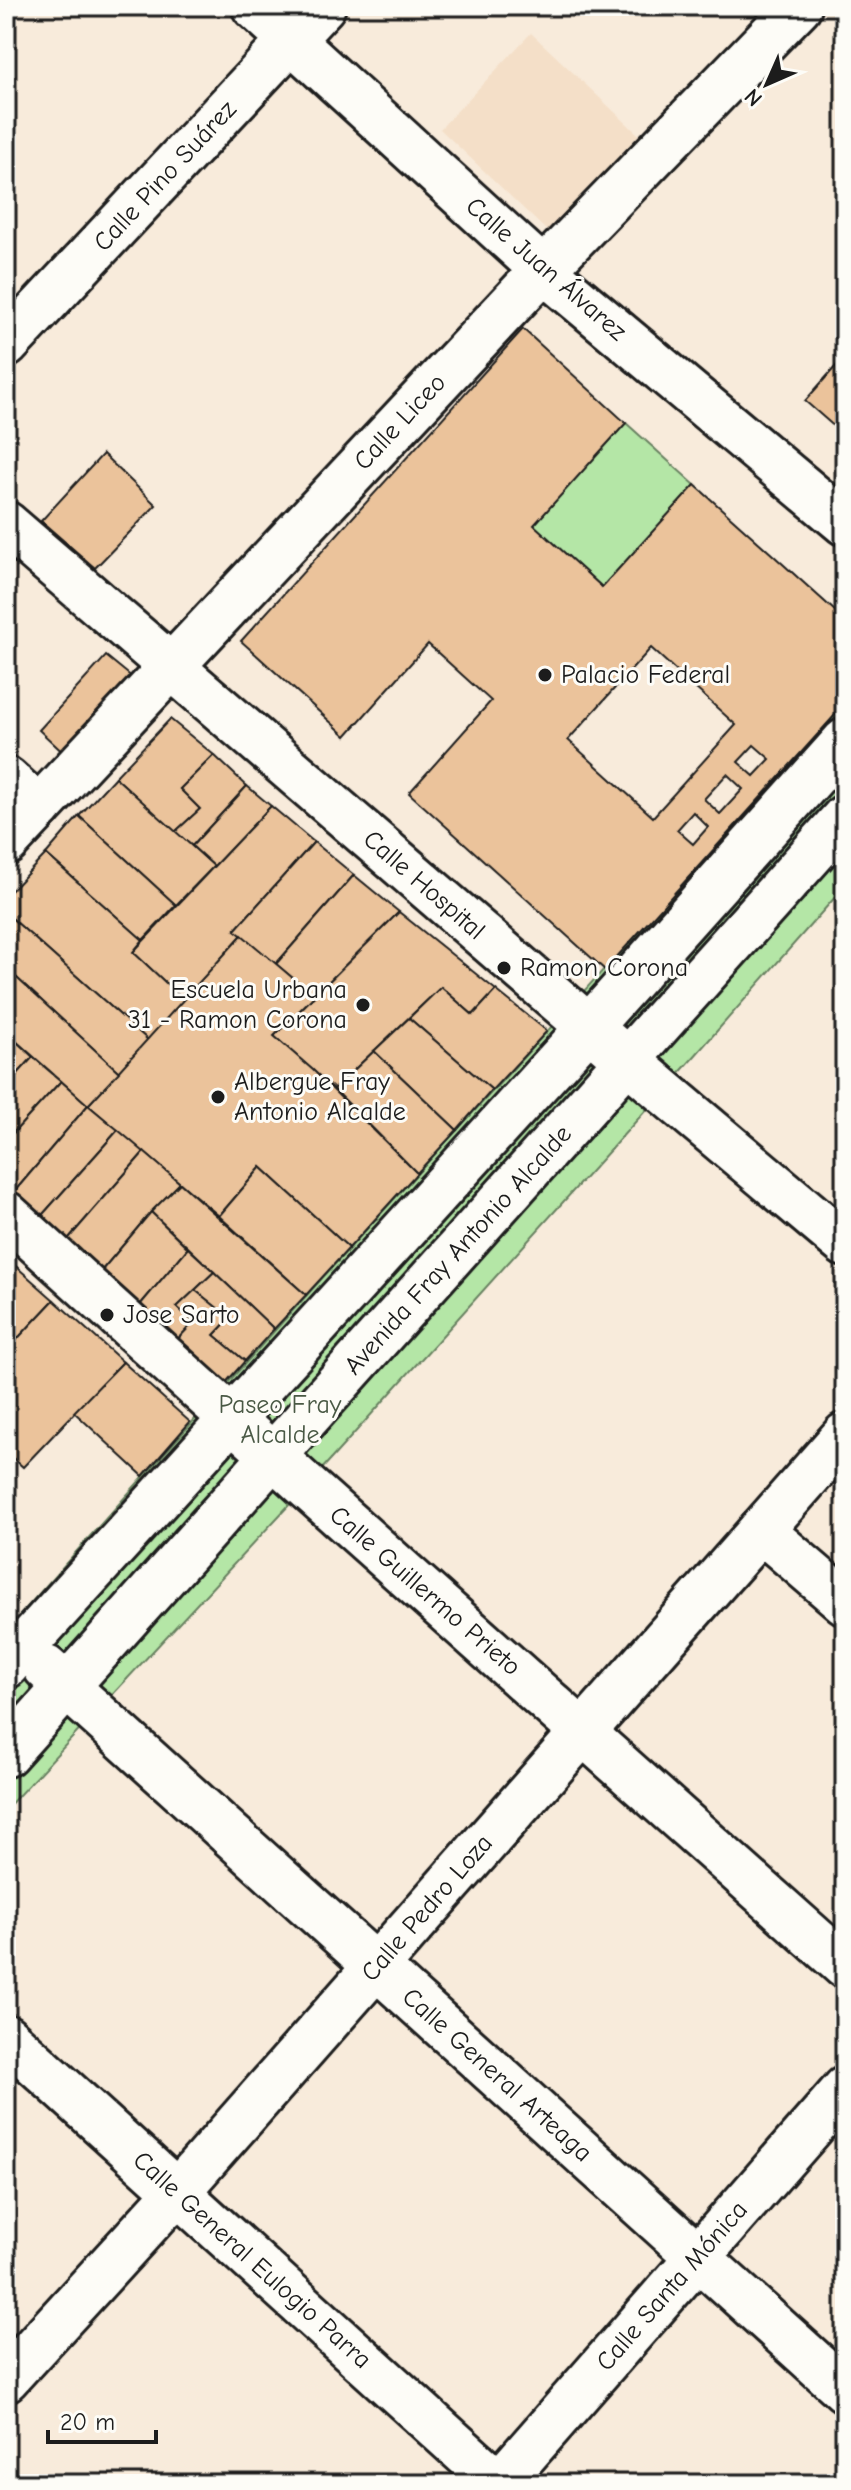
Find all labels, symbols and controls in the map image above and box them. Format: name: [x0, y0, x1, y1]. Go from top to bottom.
north arrow: [727, 44, 807, 124]
text: N: [739, 83, 768, 112]
street label: Calle Pino Suárez: [88, 94, 242, 258]
street label: Calle Juan Álvarez: [460, 190, 633, 347]
street label: Calle Liceo: [348, 368, 452, 476]
place label: Palacio Federal: [561, 660, 730, 690]
marker: Palacio Federal: [536, 666, 554, 684]
street label: Calle Hospital: [357, 824, 491, 946]
place label: Ramon Corona: [520, 953, 688, 983]
marker: Ramon Corona: [495, 959, 513, 977]
place label: Escuela Urbana 31 - Ramon Corona: [128, 975, 347, 1035]
marker: Escuela Urbana 31 - Ramon Corona: [354, 996, 372, 1014]
place label: Albergue Fray Antonio Alcalde: [234, 1067, 406, 1127]
marker: Albergue Fray Antonio Alcalde: [209, 1088, 227, 1106]
street label: Avenida Fray Antonio Alcalde: [338, 1119, 578, 1381]
place label: Jose Sarto: [123, 1300, 239, 1330]
marker: Jose Sarto: [98, 1306, 116, 1324]
park label: Paseo Fray Alcalde: [219, 1390, 342, 1450]
street label: Calle Guillermo Prieto: [323, 1500, 527, 1682]
street label: Calle Pedro Loza: [355, 1828, 499, 1988]
street label: Calle General Arteaga: [396, 1982, 598, 2168]
street label: Calle General Eulogio Parra: [127, 2145, 377, 2375]
street label: Calle Santa Mónica: [590, 2195, 754, 2377]
scale bar: [48, 2394, 156, 2444]
text: 20 m: [60, 2408, 115, 2436]

